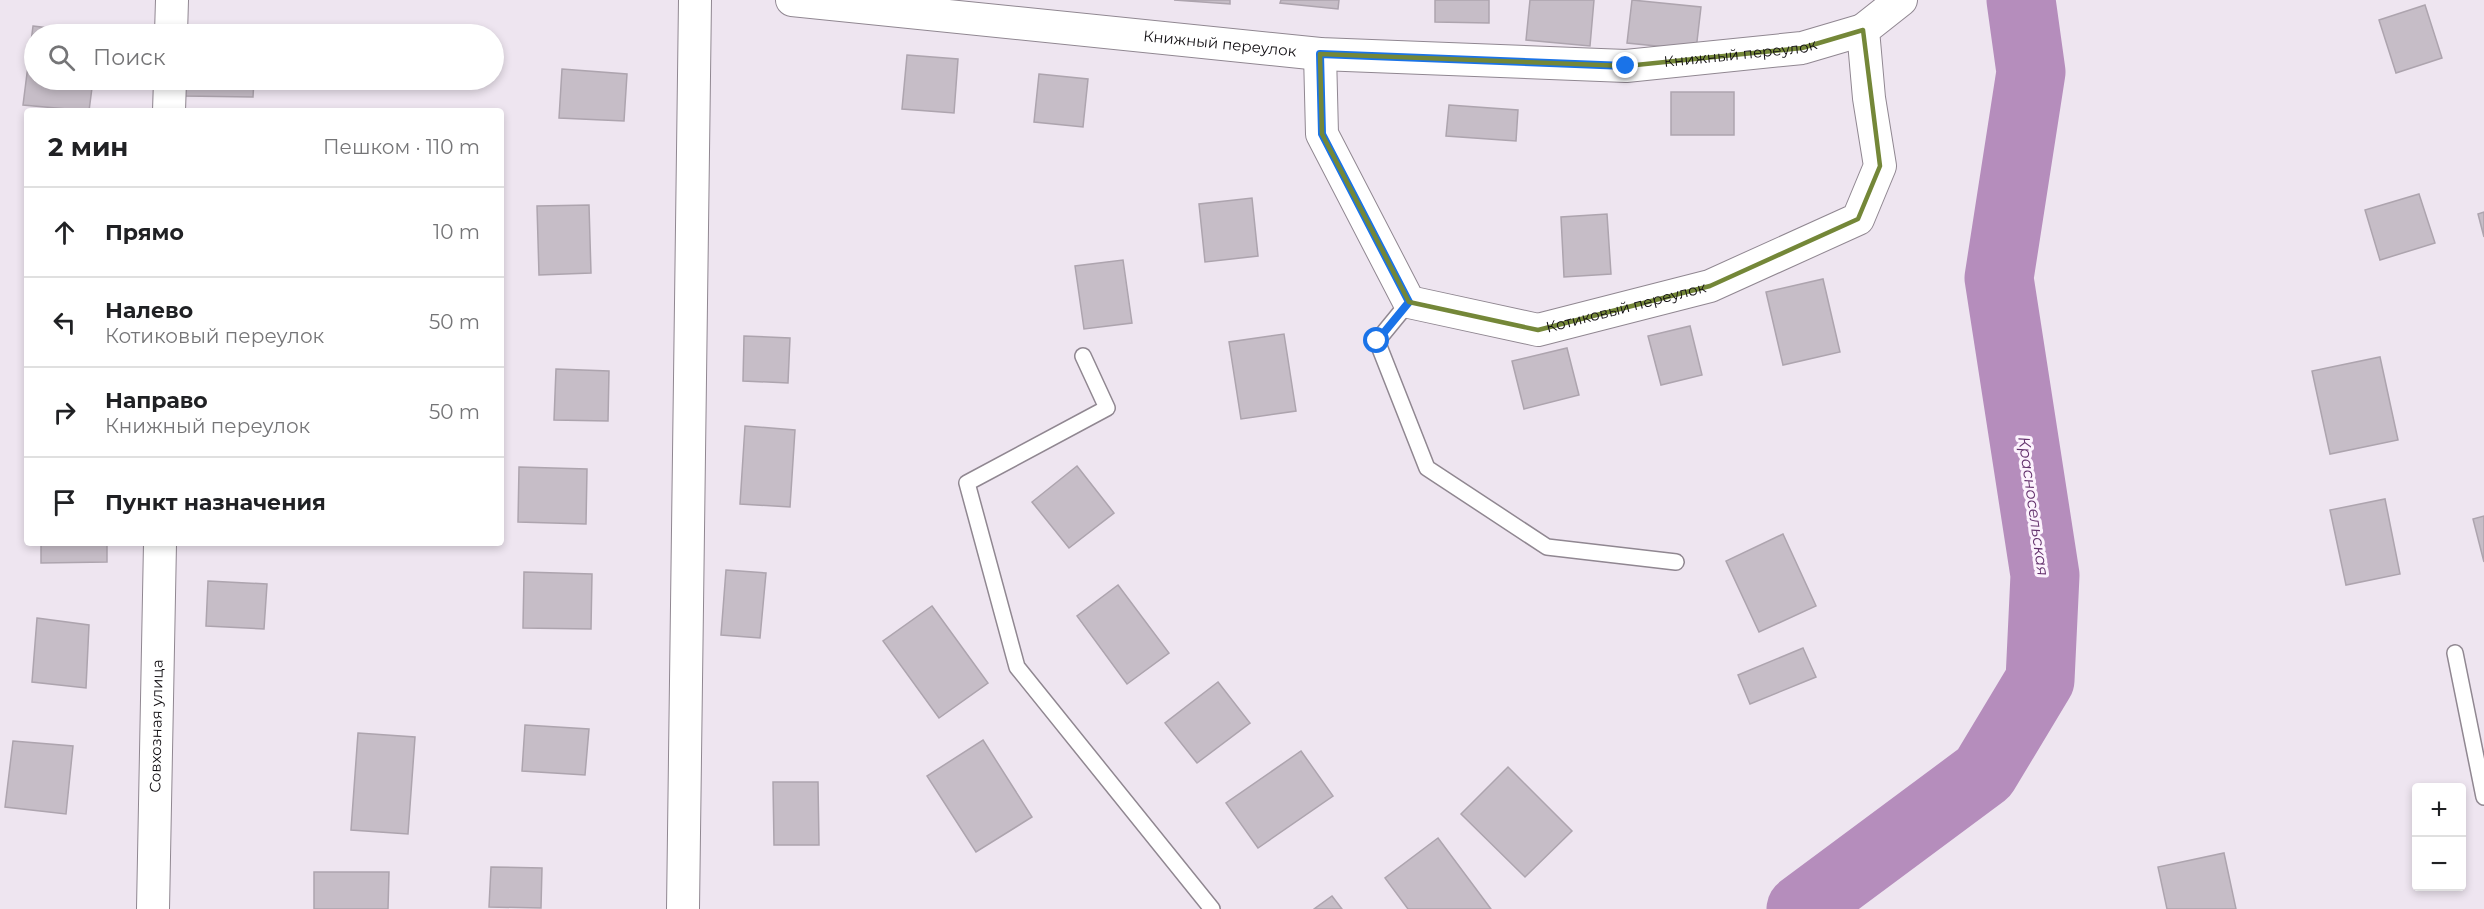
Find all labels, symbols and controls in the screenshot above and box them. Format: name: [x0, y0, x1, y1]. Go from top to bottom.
search box: [24, 24, 504, 90]
street label: Книжный переулок: [1142, 26, 1298, 61]
street label: Книжный переулок: [1663, 34, 1819, 71]
icon: search: [45, 41, 78, 74]
text: Поиск: [93, 44, 165, 71]
route end: [1612, 52, 1638, 78]
text: 2 мин: [48, 131, 128, 163]
text: Пешком · 110 m: [323, 135, 480, 159]
icon: ahead: [48, 216, 81, 249]
text: Прямо: [105, 219, 184, 246]
text: 10 m: [433, 220, 480, 244]
street label: Котиковый переулок: [1544, 277, 1708, 337]
text: Налево: [105, 297, 193, 324]
icon: left: [48, 306, 81, 339]
text: 50 m: [429, 310, 480, 334]
text: Котиковый переулок: [105, 324, 324, 348]
route start: [1363, 327, 1389, 353]
text: Направо: [105, 387, 208, 414]
icon: right: [48, 396, 81, 429]
text: 50 m: [429, 400, 480, 424]
text: Книжный переулок: [105, 414, 310, 438]
water label: Красносельская: [2014, 435, 2053, 577]
icon: arrive: [48, 486, 81, 519]
text: Пункт назначения: [105, 489, 326, 516]
street label: Совхозная улица: [145, 659, 167, 793]
map controls: [2412, 783, 2466, 891]
button: +: [2412, 783, 2466, 837]
button: −: [2412, 837, 2466, 891]

